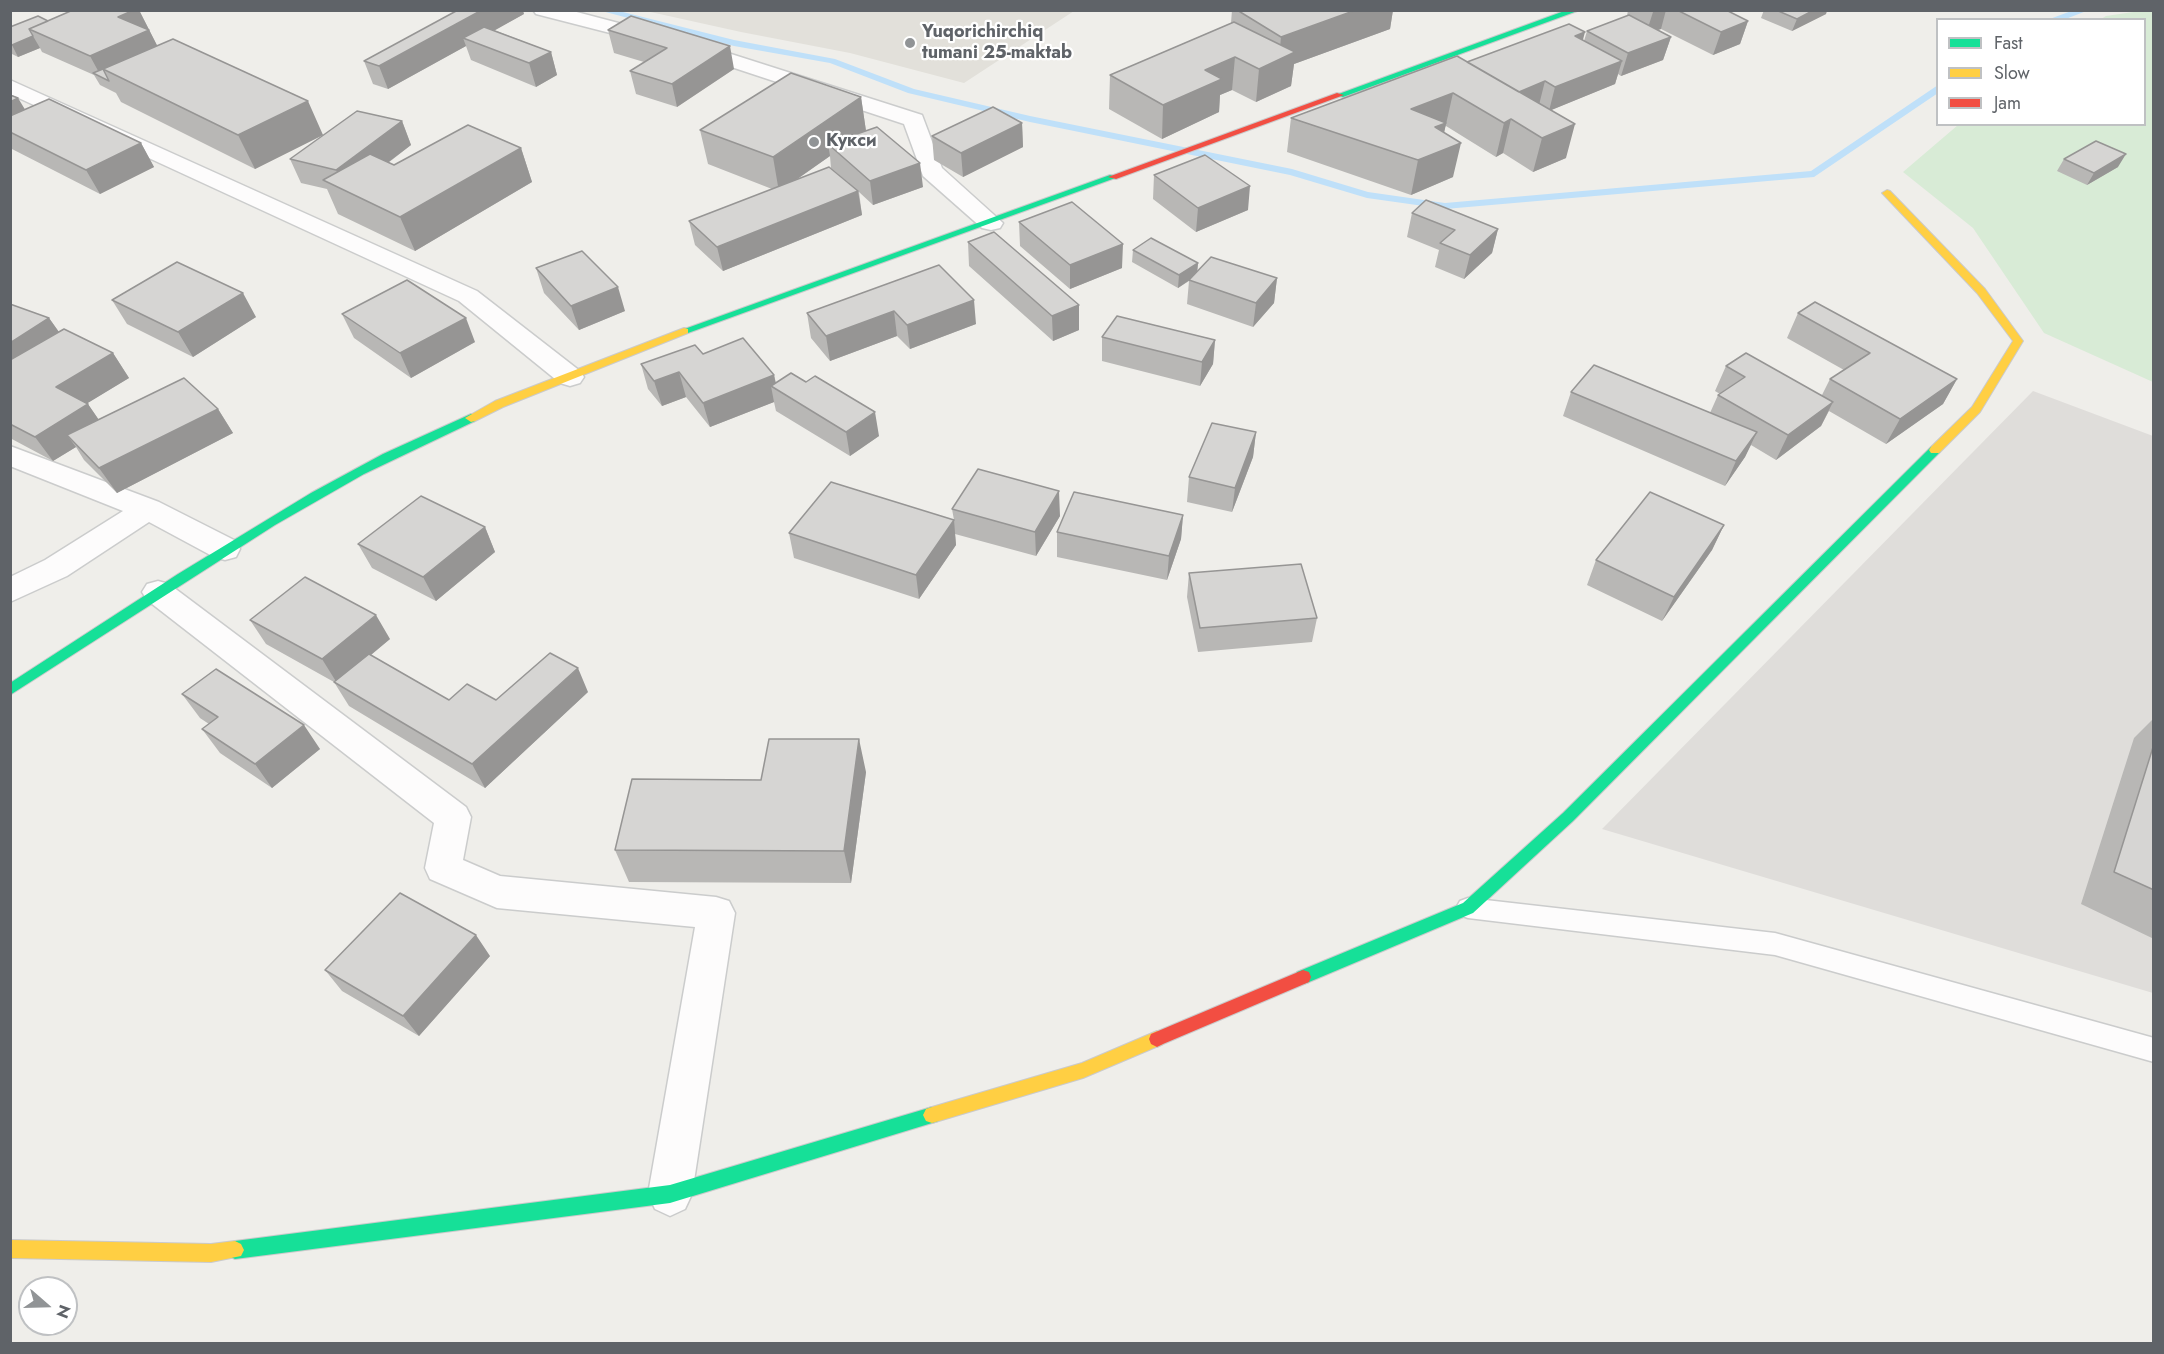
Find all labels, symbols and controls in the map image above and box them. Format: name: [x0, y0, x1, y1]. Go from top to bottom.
legend: [1936, 18, 2146, 126]
place label: Yuqorichirchiq tumani 25-maktab: [922, 22, 1072, 64]
text: Fast: [1994, 30, 2023, 56]
marker: Yuqorichirchiq tumani 25-maktab: [903, 36, 917, 50]
text: Slow: [1994, 60, 2030, 86]
text: Jam: [1994, 90, 2021, 116]
place label: Кукси: [826, 131, 877, 153]
marker: Кукси: [807, 135, 821, 149]
north arrow: [18, 1276, 78, 1336]
text: N: [51, 1302, 76, 1322]

